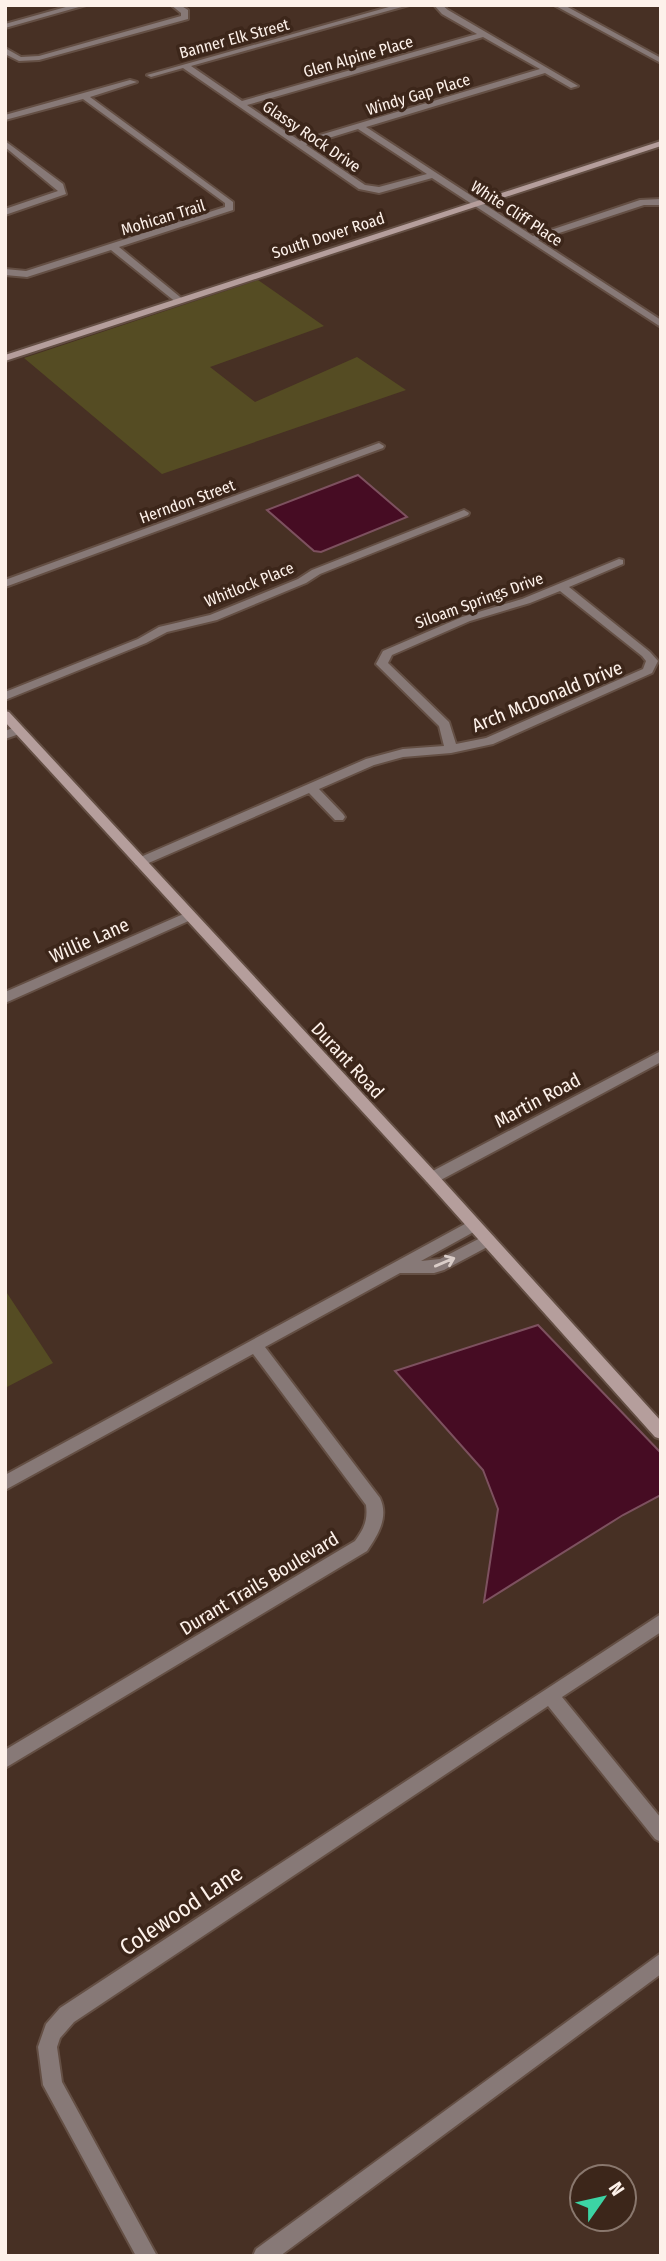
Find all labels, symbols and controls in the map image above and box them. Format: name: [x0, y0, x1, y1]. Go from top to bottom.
street label: Banner Elk Street: [177, 15, 292, 62]
street label: Glen Alpine Place: [301, 32, 415, 81]
street label: Windy Gap Place: [364, 70, 473, 119]
street label: Glassy Rock Drive: [259, 97, 364, 176]
street label: White Cliff Place: [467, 177, 566, 250]
street label: Mohican Trail: [119, 196, 208, 239]
street label: South Dover Road: [269, 208, 387, 263]
street label: Herndon Street: [137, 475, 238, 528]
street label: Whitlock Place: [202, 558, 297, 611]
street label: Siloam Springs Drive: [413, 568, 546, 632]
street label: Arch McDonald Drive: [469, 656, 626, 737]
street label: Willie Lane: [46, 913, 133, 968]
street label: Durant Road: [306, 1017, 389, 1103]
street label: Martin Road: [490, 1068, 584, 1133]
one-way arrow: [434, 1255, 456, 1268]
street label: Durant Trails Boulevard: [176, 1527, 343, 1640]
street label: Colewood Lane: [114, 1859, 248, 1961]
north arrow: [568, 2163, 638, 2233]
text: N: [604, 2178, 629, 2200]

